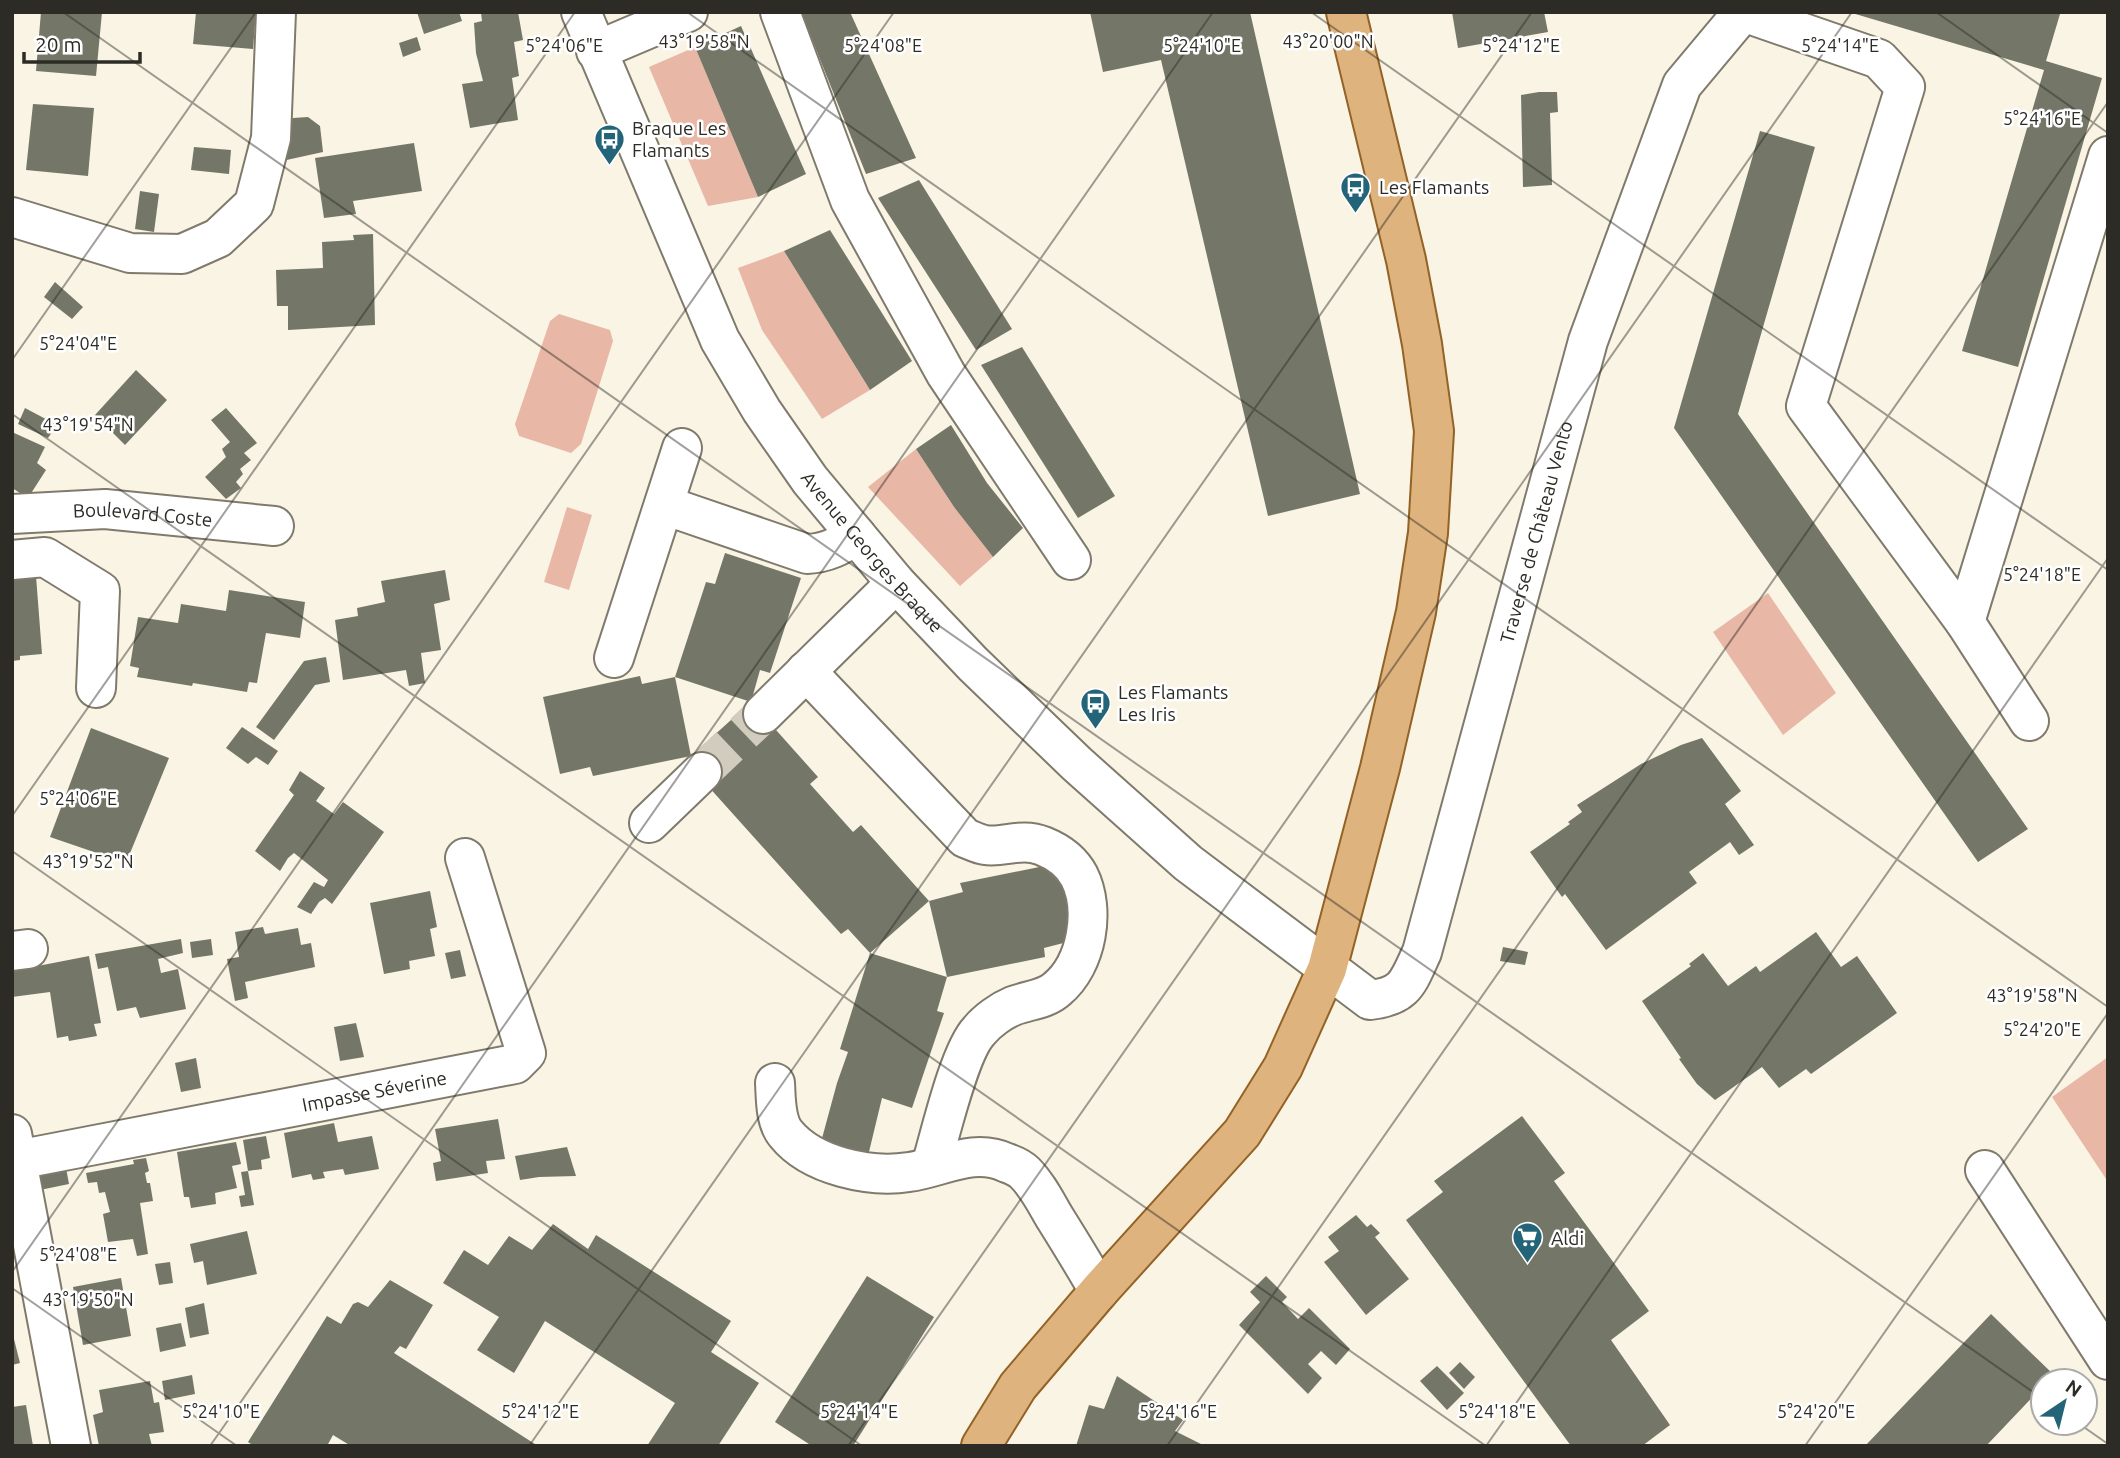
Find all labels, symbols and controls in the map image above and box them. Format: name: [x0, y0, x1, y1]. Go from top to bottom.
scale bar: [24, 21, 140, 65]
text: 43°19'58"N: [658, 31, 750, 51]
text: 43°20'00"N: [1282, 31, 1374, 51]
text: 20 m: [35, 32, 82, 56]
text: 5°24'06"E: [525, 35, 603, 55]
text: 5°24'08"E: [844, 35, 922, 55]
text: 5°24'10"E: [1163, 35, 1241, 55]
text: 5°24'12"E: [1482, 35, 1560, 55]
text: 5°24'14"E: [1801, 35, 1879, 55]
text: 5°24'16"E: [2003, 108, 2081, 128]
place label: Braque Les Flamants: [632, 117, 726, 161]
bus stop icon: Braque Les Flamants: [592, 122, 626, 166]
bus stop icon: Les Flamants: [1339, 170, 1373, 214]
place label: Les Flamants: [1379, 176, 1489, 198]
text: 5°24'04"E: [39, 333, 117, 353]
text: 43°19'54"N: [42, 414, 134, 434]
street label: Traverse de Château Vento: [1495, 418, 1577, 646]
street label: Avenue Georges Braque: [797, 468, 948, 637]
street label: Boulevard Coste: [72, 498, 214, 531]
text: 5°24'18"E: [2003, 564, 2081, 584]
place label: Les Flamants Les Iris: [1118, 681, 1228, 725]
bus stop icon: Les Flamants Les Iris: [1078, 686, 1112, 730]
text: 5°24'06"E: [39, 788, 117, 808]
text: 43°19'52"N: [42, 851, 134, 871]
text: 43°19'58"N: [1986, 985, 2078, 1005]
text: 5°24'20"E: [2003, 1019, 2081, 1039]
street label: Impasse Séverine: [300, 1066, 449, 1116]
supermarket icon: Aldi: [1511, 1221, 1545, 1265]
place label: Aldi: [1551, 1227, 1584, 1249]
text: 5°24'08"E: [39, 1244, 117, 1264]
text: 43°19'50"N: [42, 1289, 134, 1309]
north arrow: [2029, 1367, 2099, 1437]
text: N: [2062, 1375, 2086, 1401]
text: 5°24'10"E: [182, 1401, 260, 1421]
text: 5°24'12"E: [501, 1401, 579, 1421]
text: 5°24'14"E: [820, 1401, 898, 1421]
text: 5°24'16"E: [1139, 1401, 1217, 1421]
text: 5°24'18"E: [1458, 1401, 1536, 1421]
text: 5°24'20"E: [1777, 1401, 1855, 1421]

